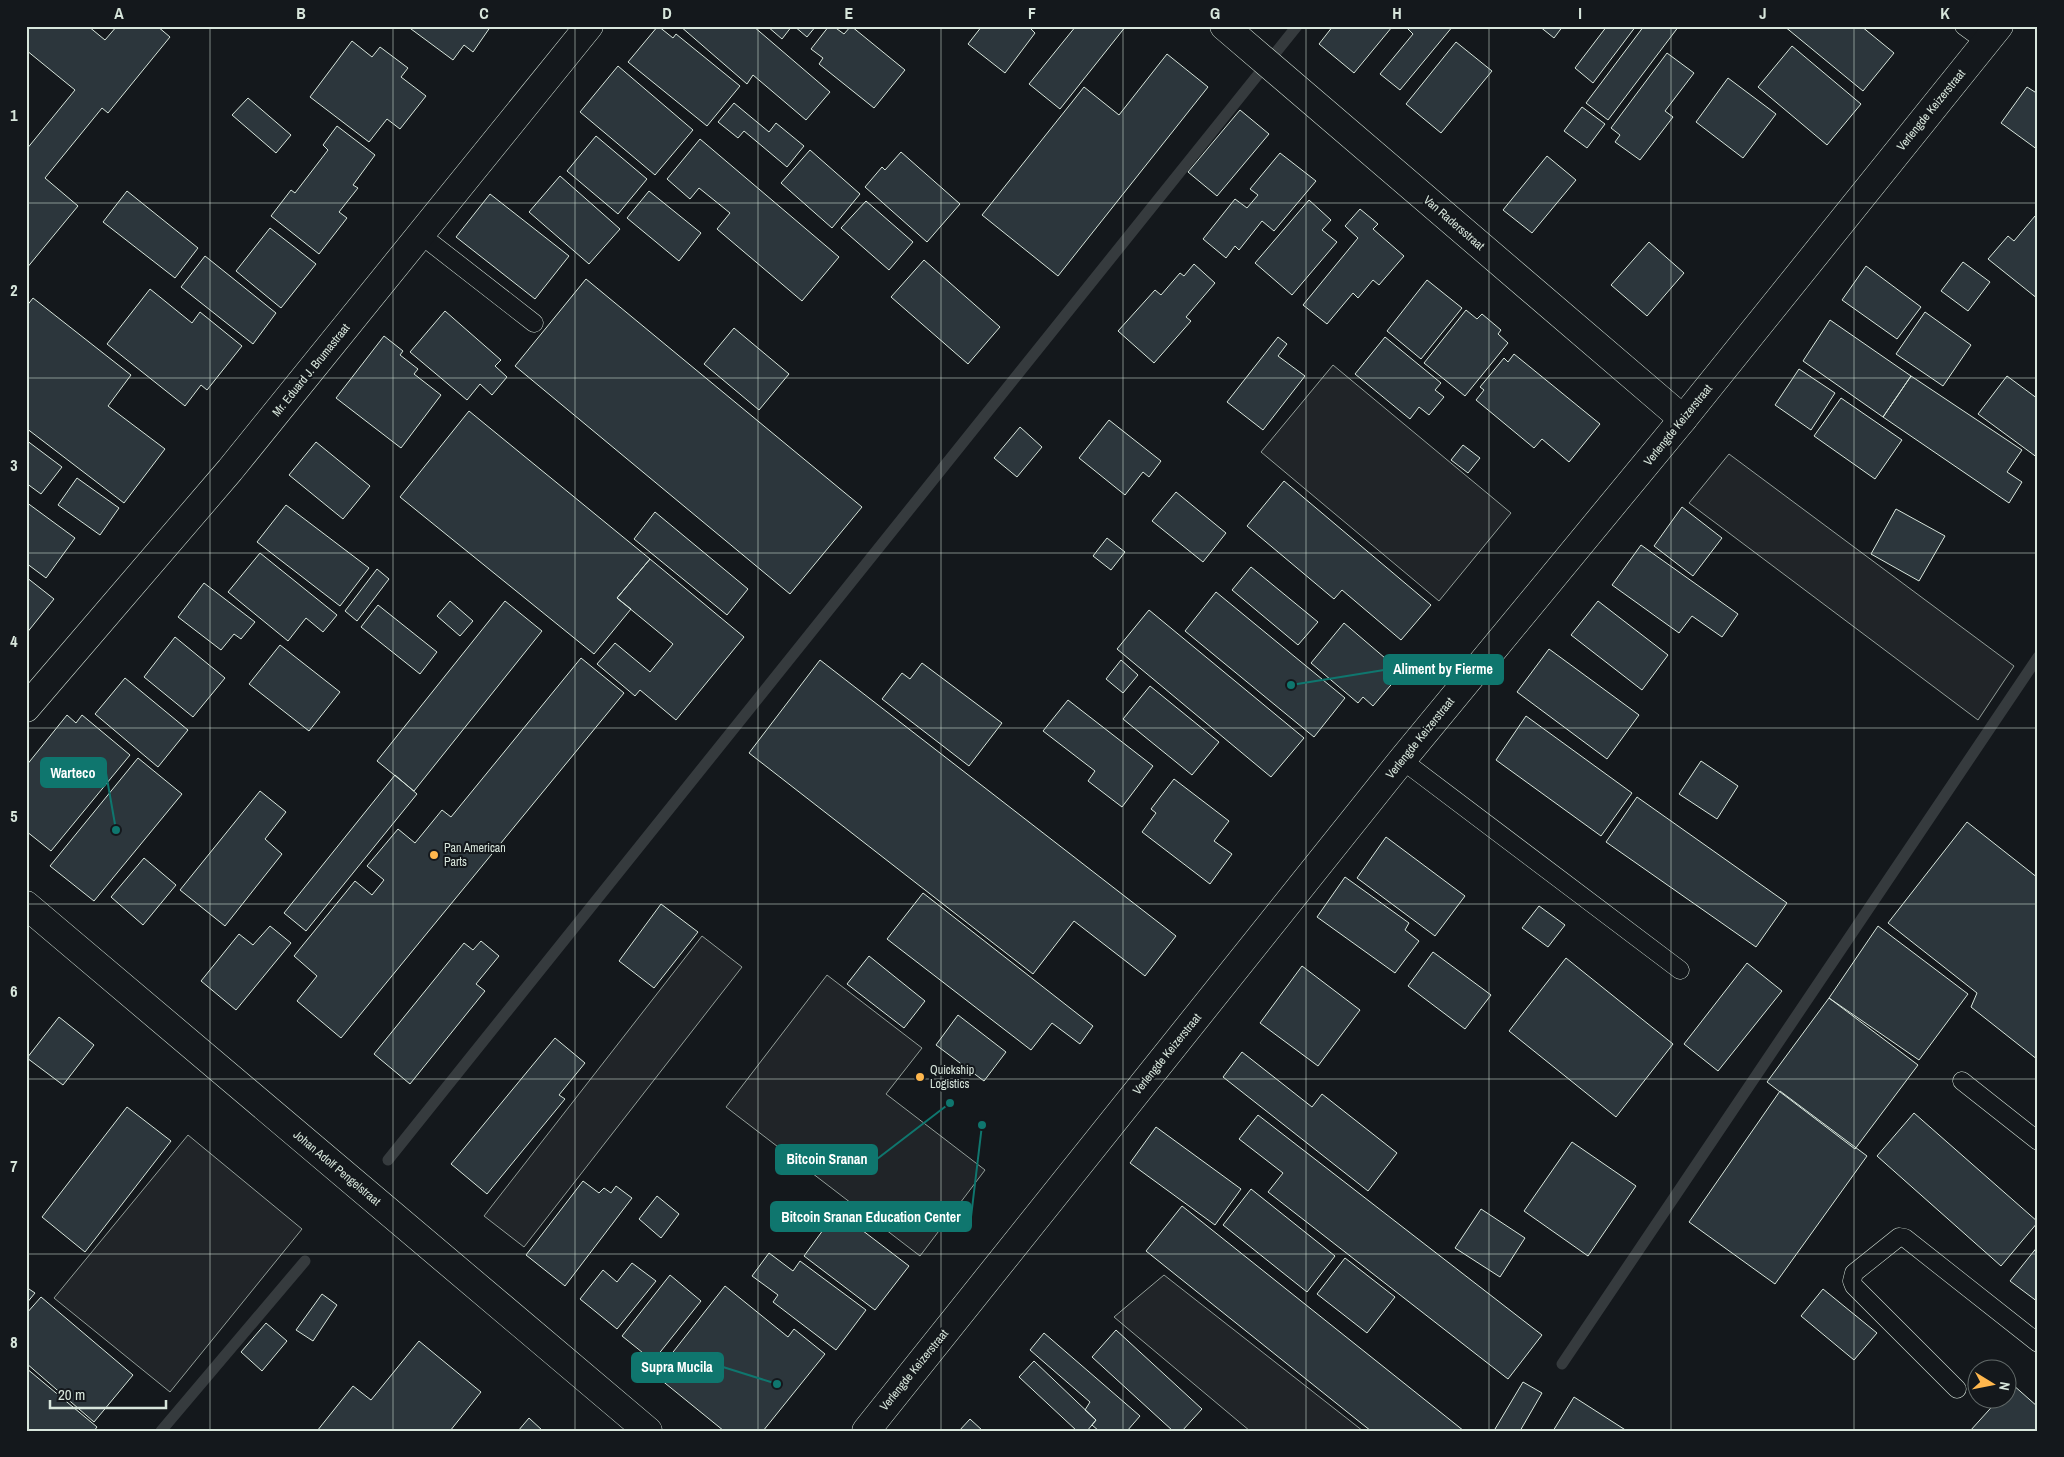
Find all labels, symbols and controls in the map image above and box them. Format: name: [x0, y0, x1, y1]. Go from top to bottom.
text: A: [114, 2, 124, 24]
text: B: [296, 2, 306, 24]
text: C: [479, 2, 489, 24]
text: D: [662, 2, 672, 24]
text: E: [845, 2, 854, 24]
text: F: [1028, 2, 1036, 24]
text: G: [1210, 2, 1220, 24]
text: H: [1392, 2, 1402, 24]
text: I: [1578, 2, 1582, 24]
text: J: [1759, 2, 1767, 24]
text: K: [1940, 2, 1950, 24]
street label: Verlengde Keizerstraat: [1893, 66, 1969, 154]
text: 1: [10, 104, 18, 126]
street label: Van Radersstraat: [1420, 192, 1488, 254]
text: 2: [10, 279, 18, 301]
street label: Mr. Eduard J. Brumastraat: [269, 320, 354, 420]
street label: Verlengde Keizerstraat: [1640, 381, 1716, 469]
text: 3: [10, 454, 18, 476]
text: 4: [10, 630, 18, 652]
callout: Aliment by Fierme: [1384, 655, 1503, 684]
text: Aliment by Fierme: [1393, 660, 1493, 678]
street label: Verlengde Keizerstraat: [1382, 694, 1458, 782]
callout: Warteco: [41, 758, 106, 787]
text: Warteco: [51, 764, 95, 782]
text: 5: [10, 805, 18, 827]
place label: Pan American Parts: [444, 840, 506, 870]
marker: Pan American Parts: [428, 849, 440, 861]
text: 6: [10, 980, 18, 1002]
street label: Verlengde Keizerstraat: [1129, 1010, 1205, 1098]
place label: Quickship Logistics: [930, 1062, 974, 1092]
marker: Quickship Logistics: [914, 1071, 926, 1083]
street label: Johan Adolf Pengelstraat: [290, 1127, 384, 1209]
callout: Bitcoin Sranan: [776, 1145, 877, 1174]
text: Bitcoin Sranan: [786, 1150, 868, 1168]
text: 7: [10, 1155, 18, 1177]
callout: Bitcoin Sranan Education Center: [771, 1202, 971, 1231]
text: Bitcoin Sranan Education Center: [781, 1208, 961, 1226]
street label: Verlengde Keizerstraat: [876, 1326, 952, 1414]
text: 8: [10, 1331, 18, 1353]
callout: Supra Mucila: [632, 1353, 723, 1382]
text: Supra Mucila: [641, 1358, 713, 1376]
north arrow: [1966, 1360, 2016, 1410]
scale bar: [50, 1377, 166, 1409]
text: N: [1995, 1381, 2014, 1392]
text: 20 m: [58, 1384, 85, 1405]

